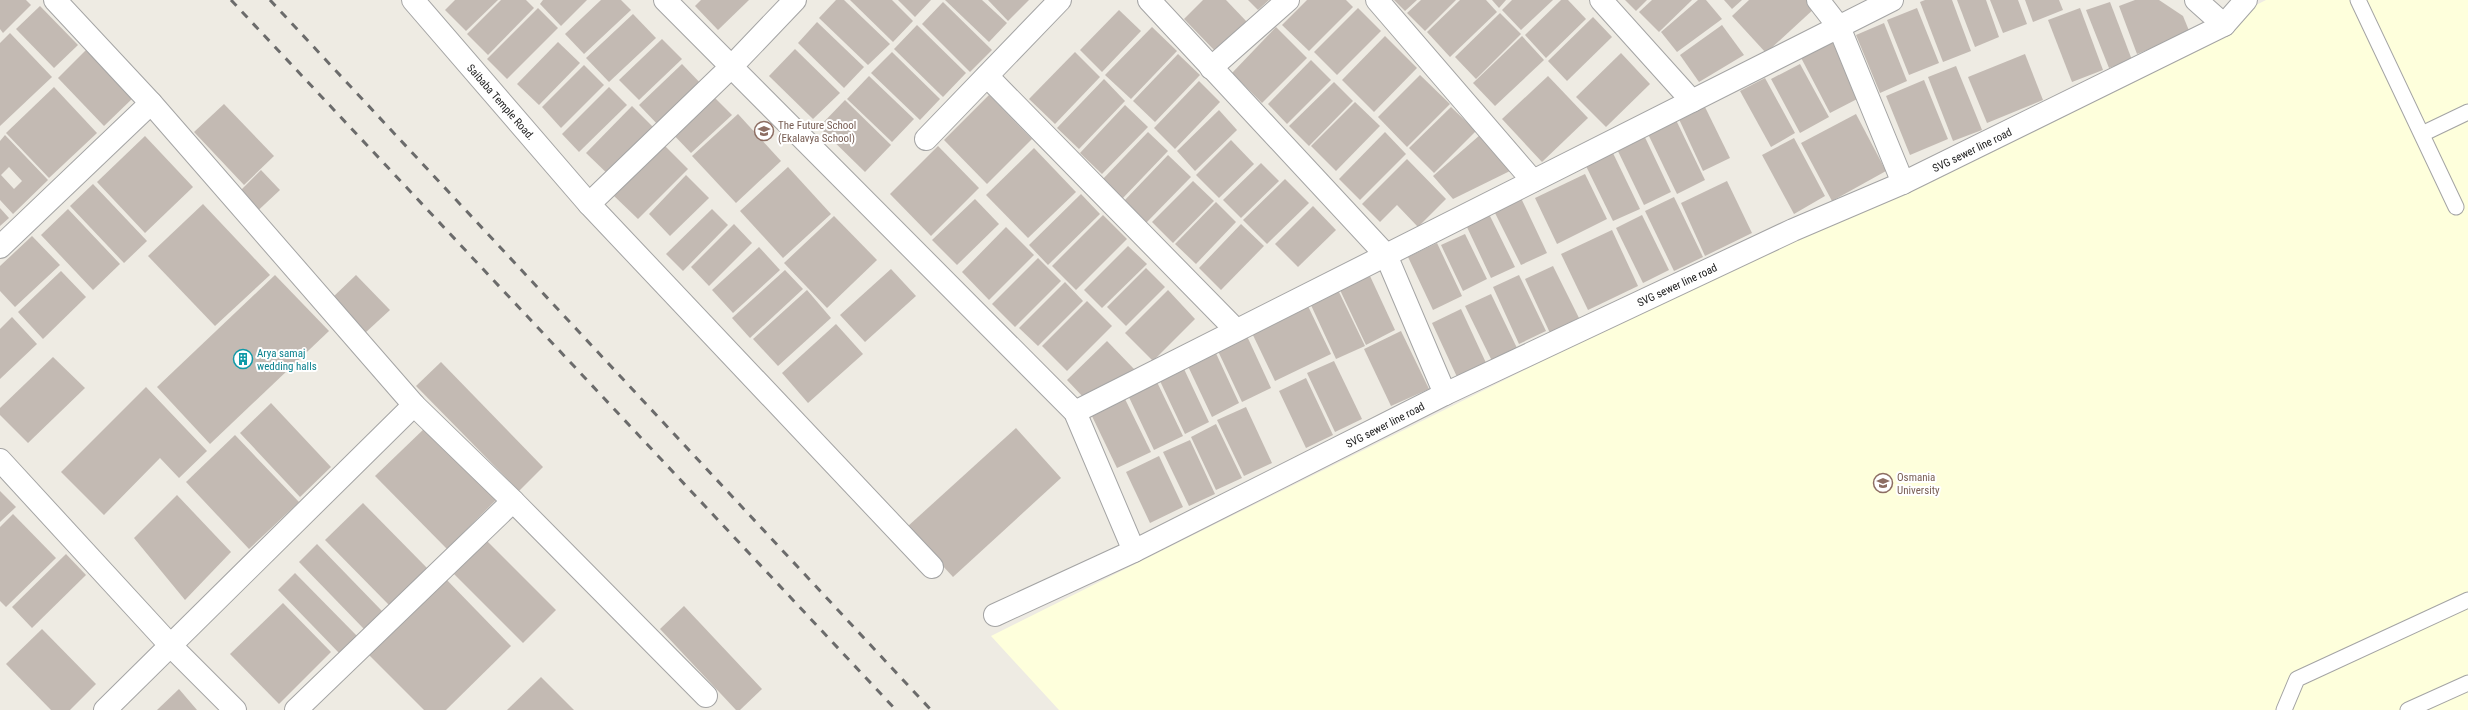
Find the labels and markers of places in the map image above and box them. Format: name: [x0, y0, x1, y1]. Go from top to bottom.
place label: The Future School (Ekalavya School): [778, 119, 856, 145]
school or university icon: The Future School (Ekalavya School): [753, 120, 775, 142]
place label: Arya samaj wedding halls: [257, 347, 317, 373]
building icon: Arya samaj wedding halls: [232, 348, 254, 370]
place label: Osmania University: [1897, 471, 1940, 497]
school or university icon: Osmania University: [1872, 472, 1894, 494]

